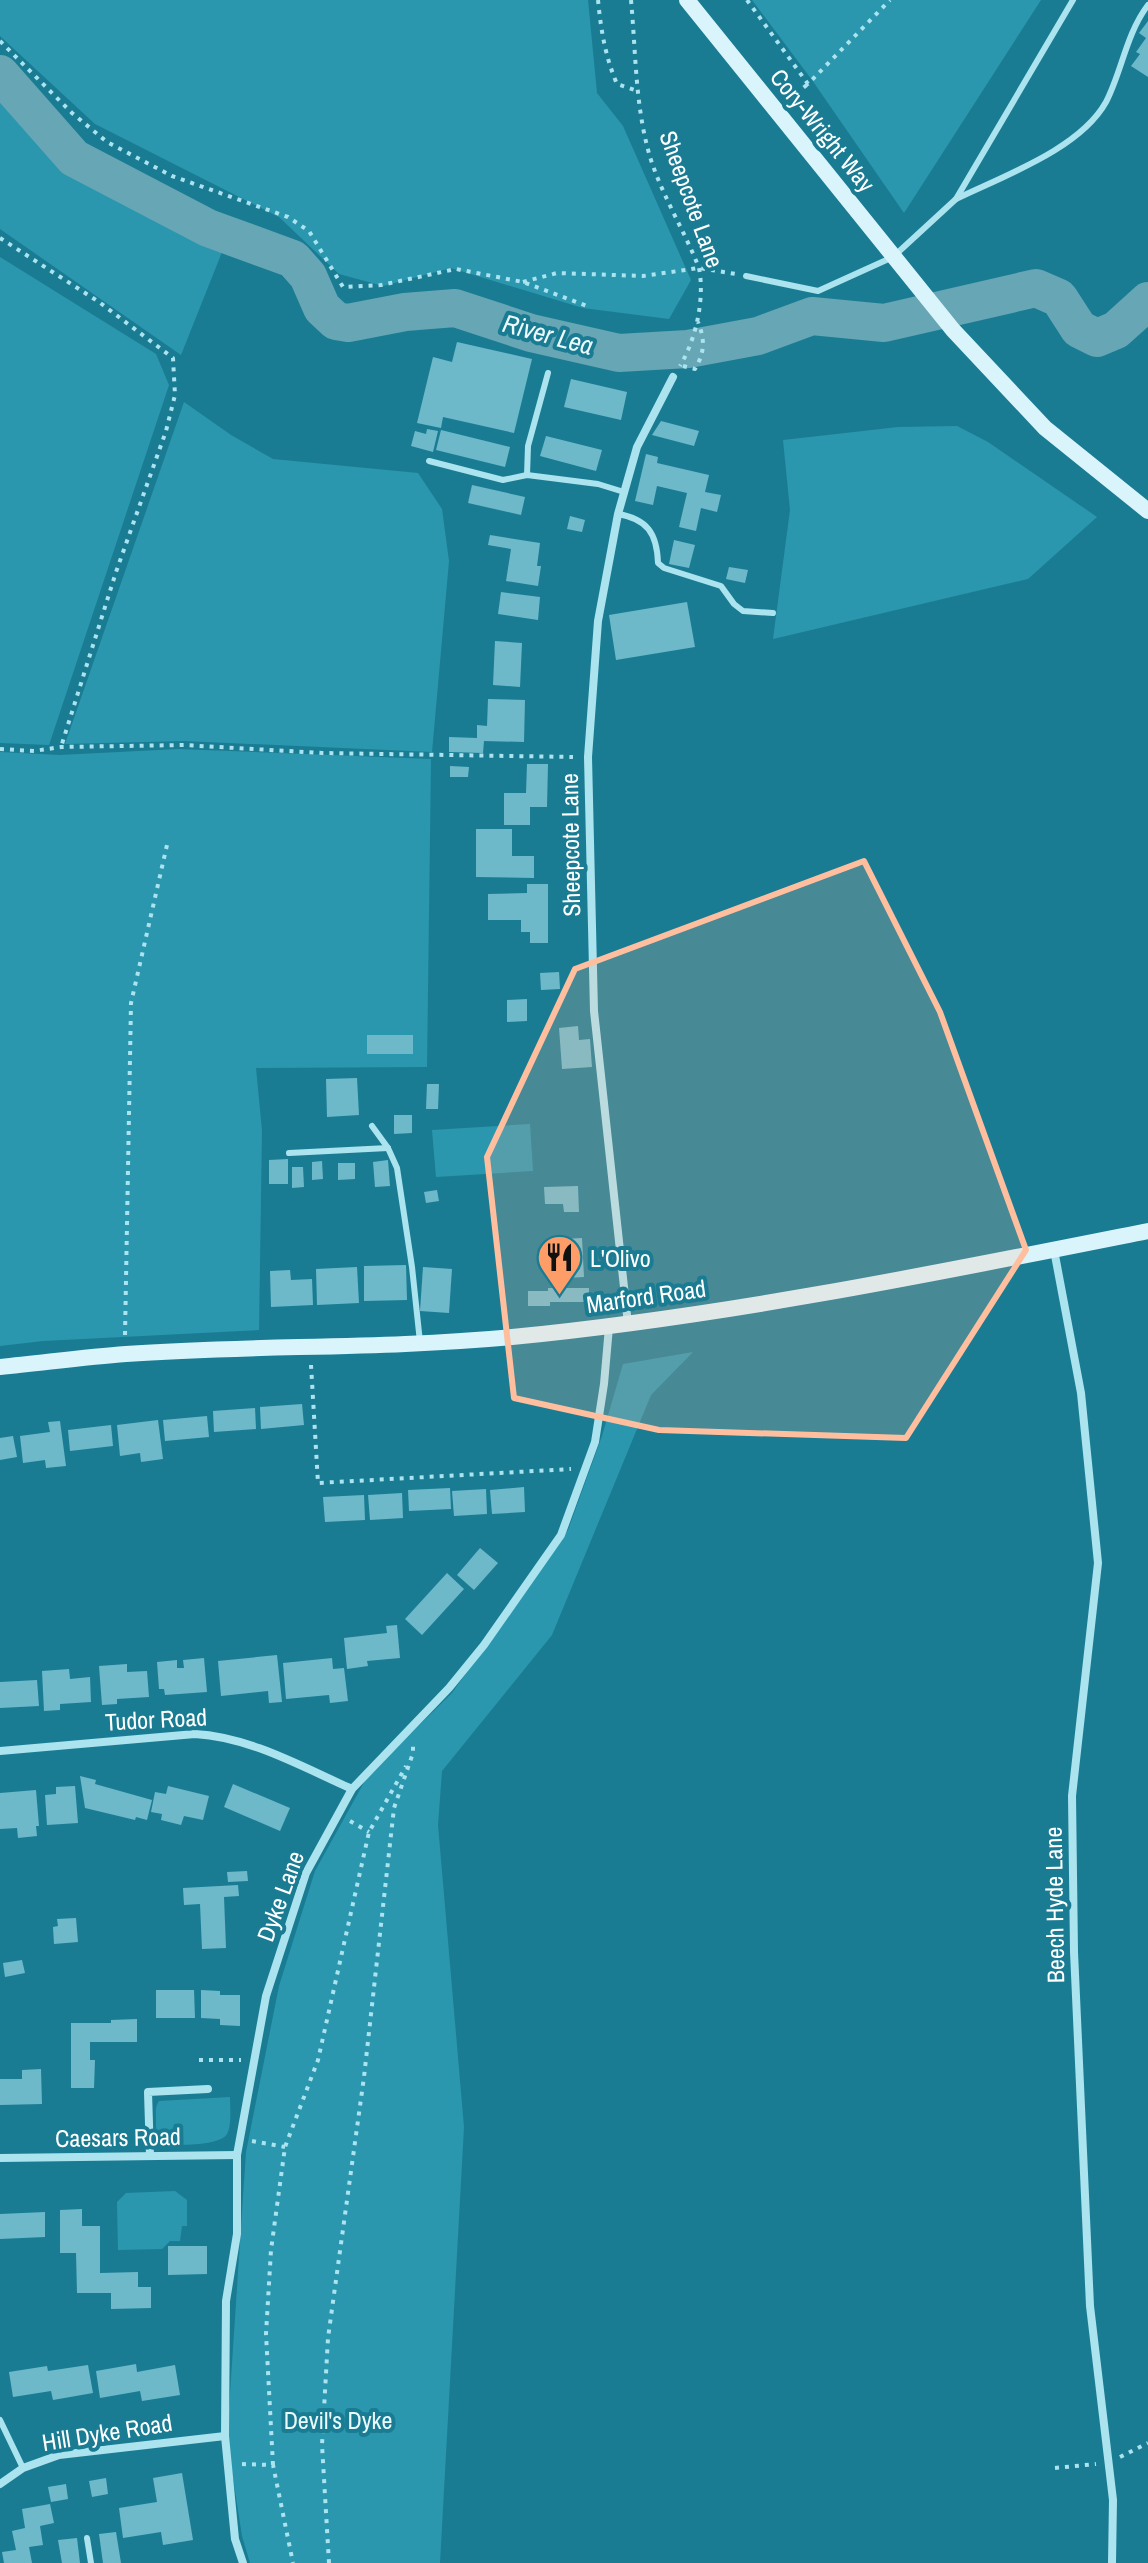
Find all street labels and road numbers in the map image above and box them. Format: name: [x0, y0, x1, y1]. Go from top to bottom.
street label: Cory-Wright Way: [763, 62, 883, 198]
street label: Sheepcote Lane: [652, 126, 732, 272]
street label: Sheepcote Lane: [553, 773, 587, 917]
street label: Marford Road: [584, 1272, 708, 1320]
street label: Tudor Road: [104, 1700, 208, 1738]
street label: Beech Hyde Lane: [1037, 1826, 1071, 1984]
street label: Dyke Lane: [249, 1846, 311, 1946]
street label: Caesars Road: [55, 2120, 181, 2154]
street label: Hill Dyke Road: [40, 2406, 174, 2458]

